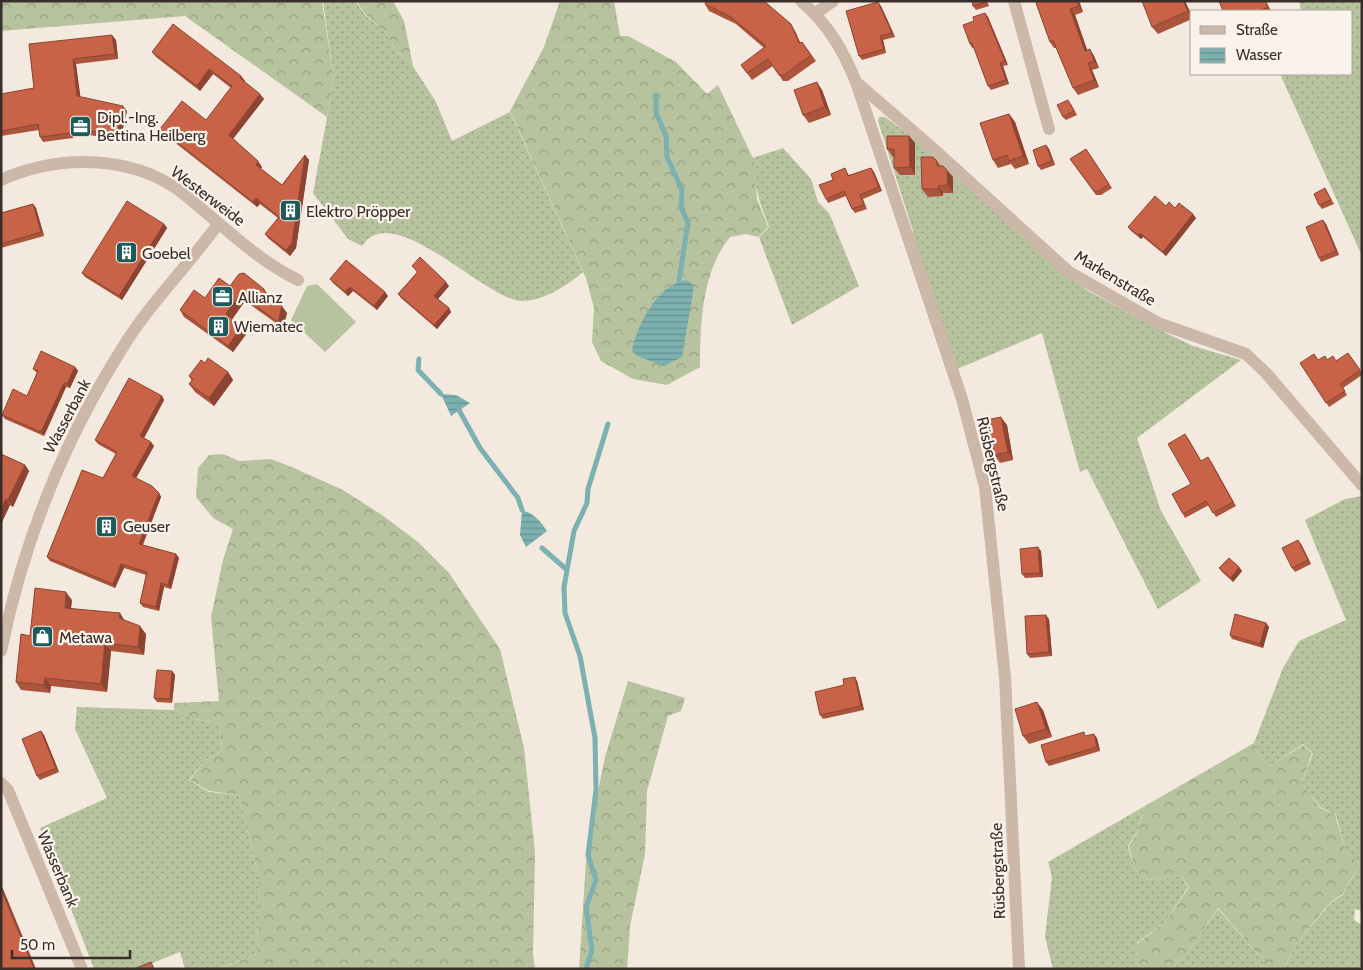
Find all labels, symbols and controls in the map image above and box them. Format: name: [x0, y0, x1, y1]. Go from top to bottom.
legend: [1190, 10, 1353, 75]
text: Straße: [1236, 21, 1278, 39]
text: Wasser: [1236, 46, 1282, 64]
place label: Dipl.-Ing. Bettina Heilberg: [97, 108, 207, 145]
office icon: Dipl.-Ing. Bettina Heilberg: [69, 114, 93, 138]
street label: Westerweide: [167, 162, 249, 230]
building icon: Elektro Pröpper: [278, 199, 302, 223]
place label: Elektro Pröpper: [306, 202, 411, 221]
building icon: Goebel: [114, 241, 138, 265]
place label: Goebel: [142, 244, 191, 263]
street label: Markenstraße: [1071, 246, 1159, 310]
office icon: Allianz: [210, 285, 234, 309]
place label: Allianz: [238, 288, 283, 307]
building icon: Wiematec: [206, 314, 230, 338]
place label: Wiematec: [234, 317, 303, 336]
street label: Wasserbank: [40, 375, 95, 456]
street label: Rüsbergstraße: [973, 415, 1013, 513]
building icon: Geuser: [95, 514, 119, 538]
place label: Geuser: [123, 517, 171, 536]
shop icon: Metawa: [31, 625, 55, 649]
place label: Metawa: [59, 628, 112, 647]
street label: Rüsbergstraße: [987, 822, 1009, 920]
street label: Wasserbank: [33, 828, 83, 911]
scale bar: [12, 928, 130, 960]
text: 50 m: [20, 936, 55, 954]

